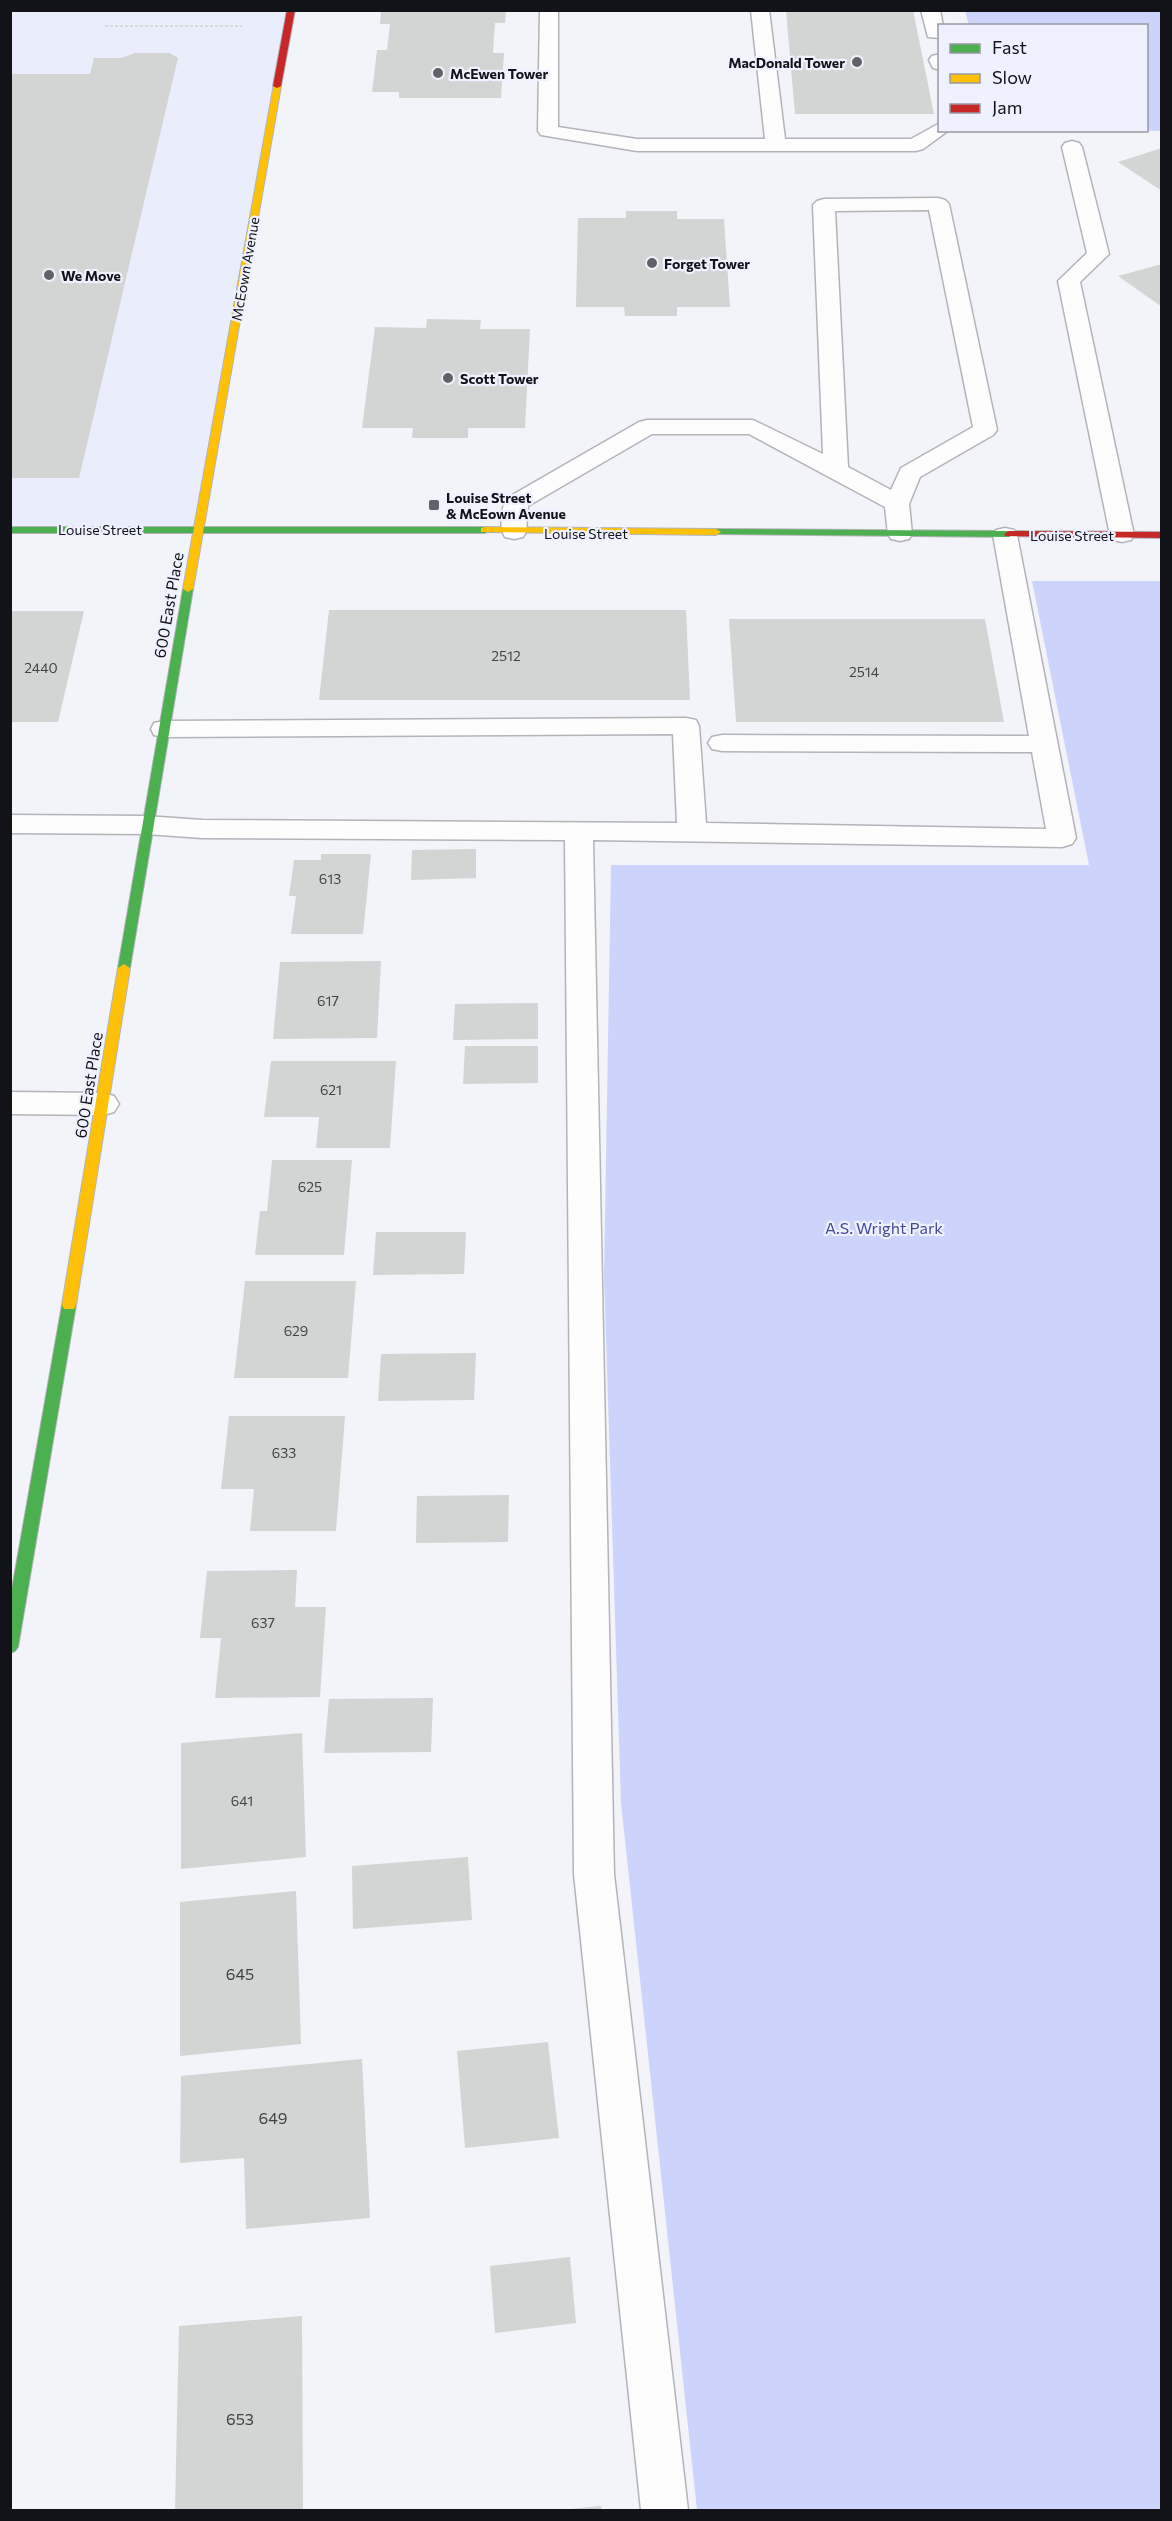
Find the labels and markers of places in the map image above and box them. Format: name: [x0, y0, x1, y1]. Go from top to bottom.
place label: MacDonald Tower: [728, 54, 845, 71]
marker: MacDonald Tower: [850, 55, 864, 69]
place label: McEwen Tower: [450, 65, 548, 82]
marker: McEwen Tower: [431, 66, 445, 80]
place label: Forget Tower: [664, 255, 750, 272]
marker: Forget Tower: [645, 256, 659, 270]
place label: We Move: [61, 267, 121, 284]
marker: We Move: [42, 268, 56, 282]
place label: Scott Tower: [460, 370, 539, 387]
marker: Scott Tower: [441, 371, 455, 385]
place label: Louise Street & McEown Avenue: [446, 489, 566, 522]
marker: Louise Street & McEown Avenue: [427, 498, 441, 512]

